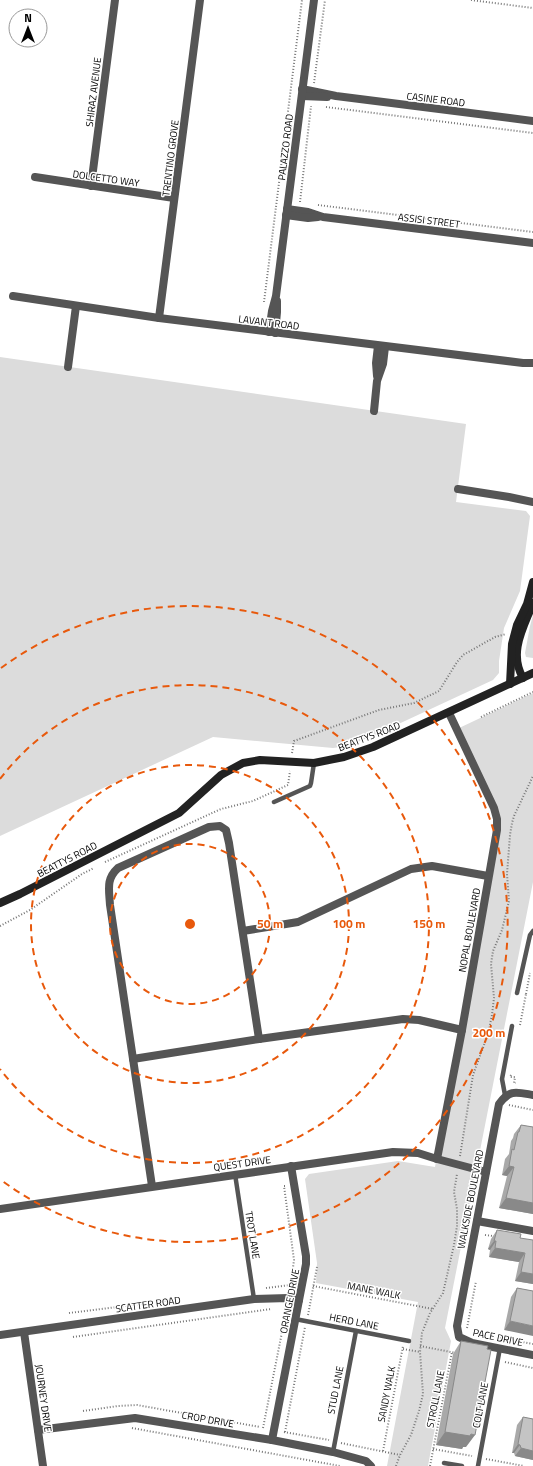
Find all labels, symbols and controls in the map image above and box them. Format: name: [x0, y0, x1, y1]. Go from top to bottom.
north arrow: [8, 8, 48, 48]
text: N: [24, 10, 32, 26]
street label: SHIRAZ AVENUE: [82, 56, 105, 128]
street label: CASINE ROAD: [406, 88, 466, 111]
street label: PALAZZO ROAD: [274, 113, 297, 181]
street label: TRENTINO GROVE: [158, 118, 183, 197]
street label: DOLCETTO WAY: [72, 166, 141, 191]
street label: ASSISI STREET: [397, 209, 462, 232]
street label: LAVANT ROAD: [238, 311, 300, 334]
street label: BEATTYS ROAD: [336, 718, 402, 755]
street label: BEATTYS ROAD: [35, 838, 100, 881]
street label: NOPAL BOULEVARD: [455, 887, 484, 974]
text: 50 m: [257, 914, 283, 933]
text: 100 m: [333, 914, 365, 933]
text: 150 m: [413, 914, 445, 933]
centre of rings: [183, 917, 197, 931]
text: 200 m: [473, 1023, 505, 1042]
street label: WALKSIDE BOULEVARD: [454, 1148, 487, 1250]
street label: QUEST DRIVE: [212, 1152, 272, 1175]
street label: TROT LANE: [241, 1210, 264, 1261]
street label: ORANGE DRIVE: [276, 1267, 303, 1335]
street label: MANE WALK: [346, 1278, 402, 1303]
street label: SCATTER ROAD: [114, 1292, 182, 1317]
street label: HERD LANE: [328, 1309, 380, 1334]
street label: PACE DRIVE: [471, 1325, 525, 1350]
street label: JOURNEY DRIVE: [31, 1363, 56, 1433]
street label: STUD LANE: [323, 1364, 348, 1415]
street label: SANDY WALK: [374, 1364, 399, 1423]
street label: STROLL LANE: [423, 1369, 449, 1429]
street label: COLT LANE: [469, 1380, 492, 1429]
street label: CROP DRIVE: [181, 1408, 236, 1432]

